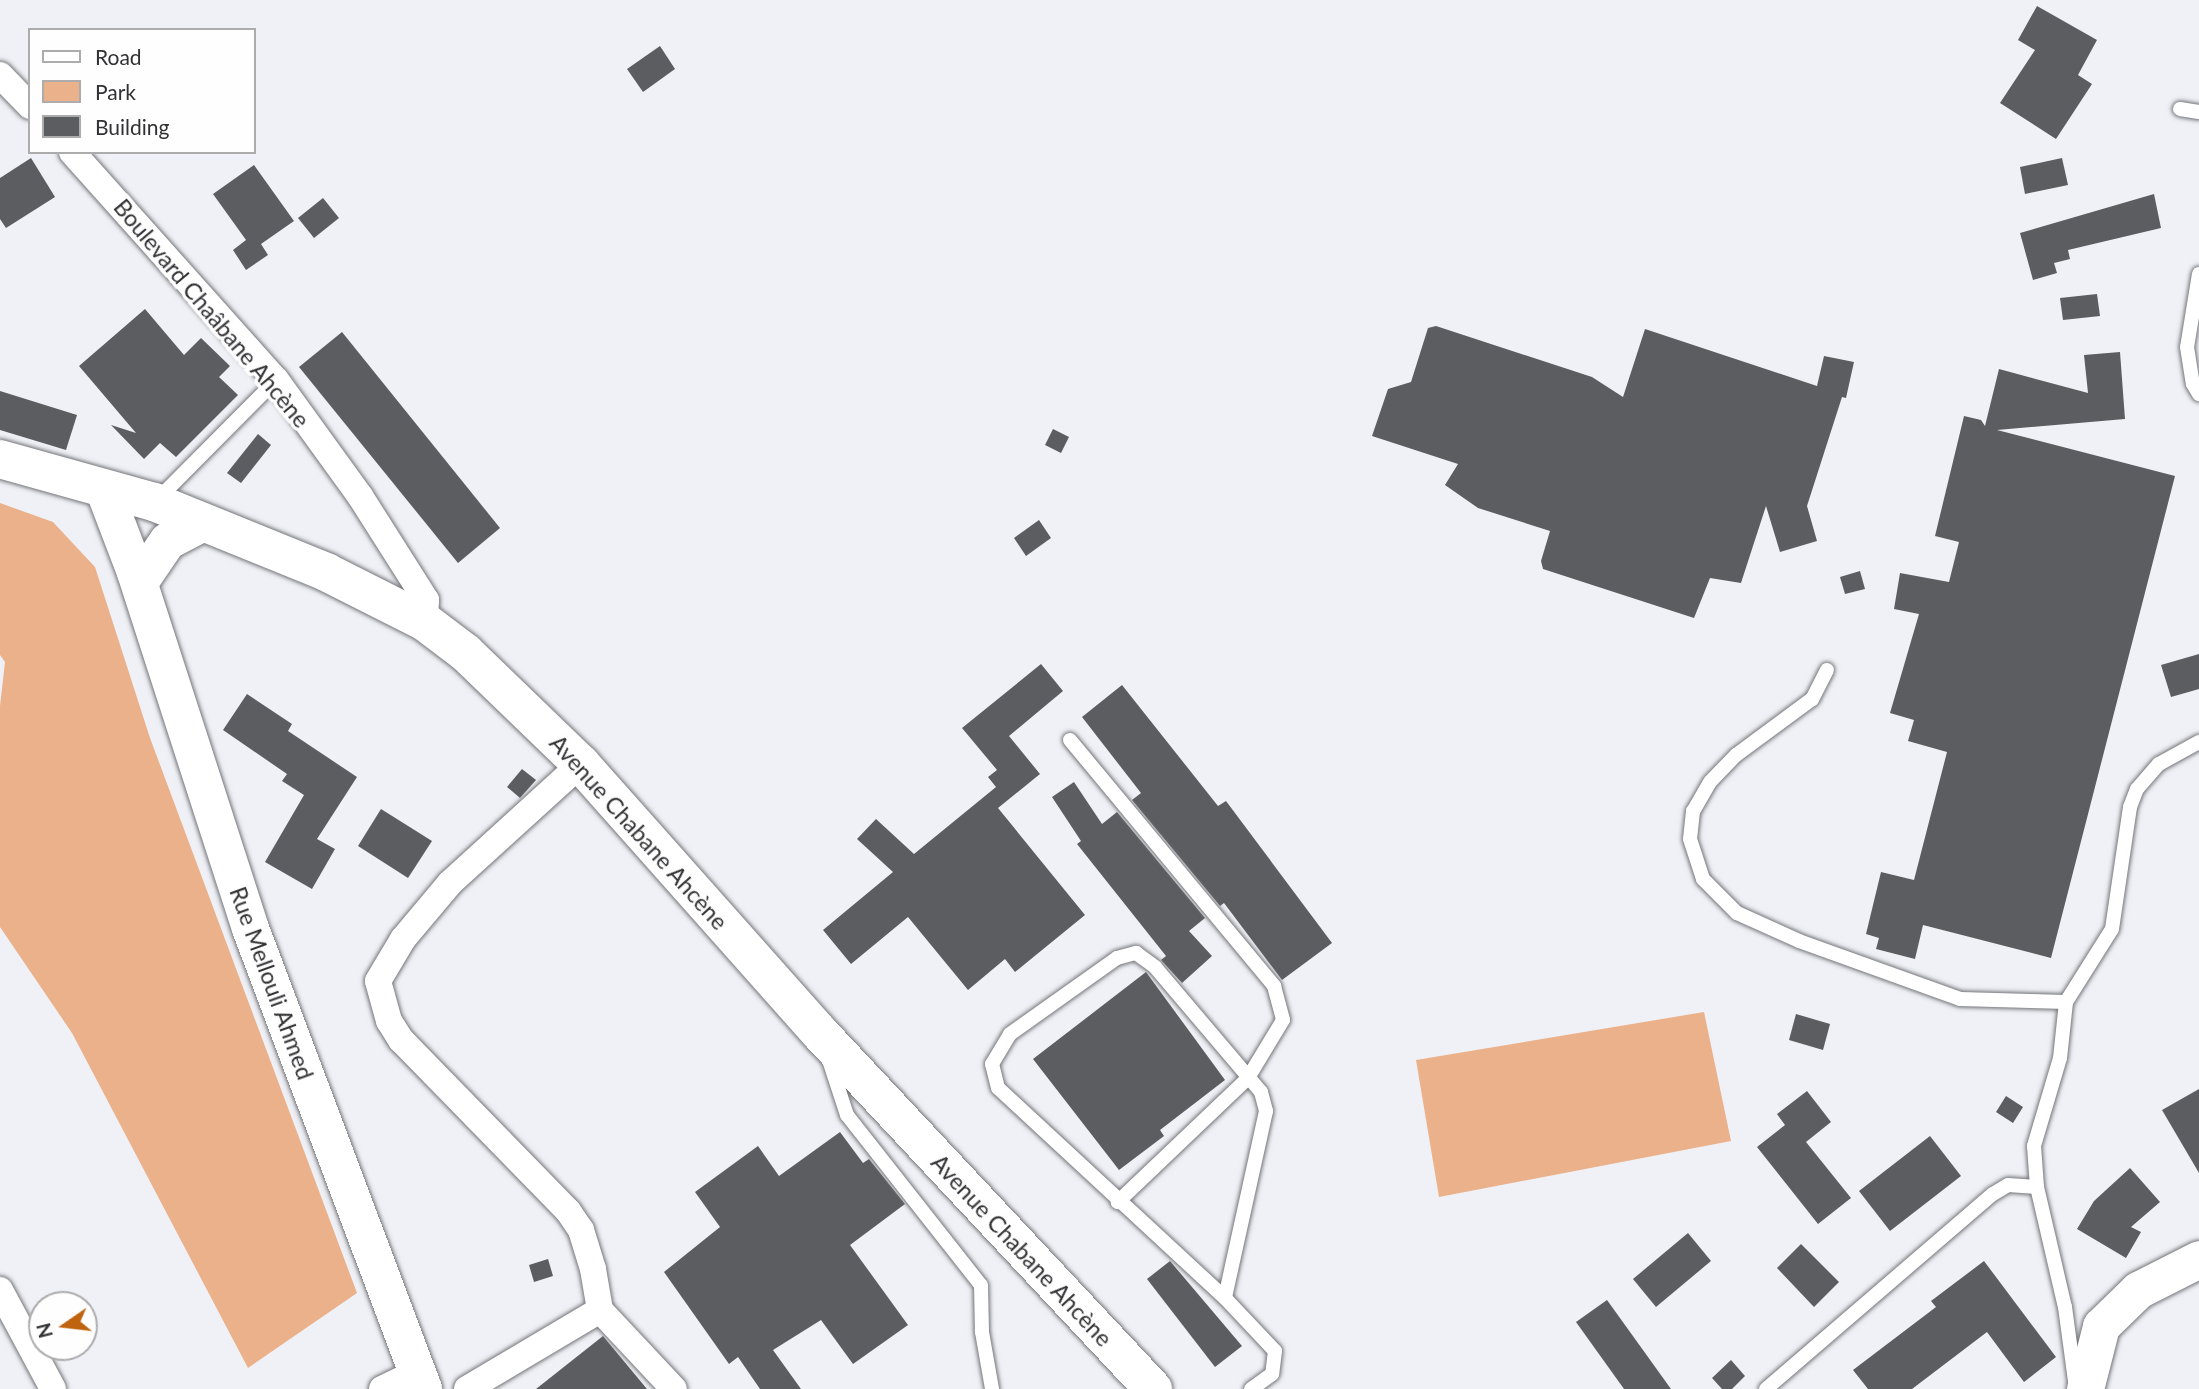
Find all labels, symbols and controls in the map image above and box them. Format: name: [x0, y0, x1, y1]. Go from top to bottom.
legend: [28, 28, 256, 154]
text: Road: [95, 44, 142, 69]
text: Park: [95, 79, 136, 104]
text: Building: [95, 114, 170, 139]
street label: Boulevard Chaâbane Ahcène: [108, 193, 316, 433]
street label: Avenue Chabane Ahcène: [544, 729, 734, 935]
street label: Rue Mellouli Ahmed: [224, 883, 320, 1083]
street label: Avenue Chabane Ahcène: [926, 1148, 1118, 1352]
north arrow: [28, 1291, 98, 1361]
text: N: [31, 1321, 57, 1341]

